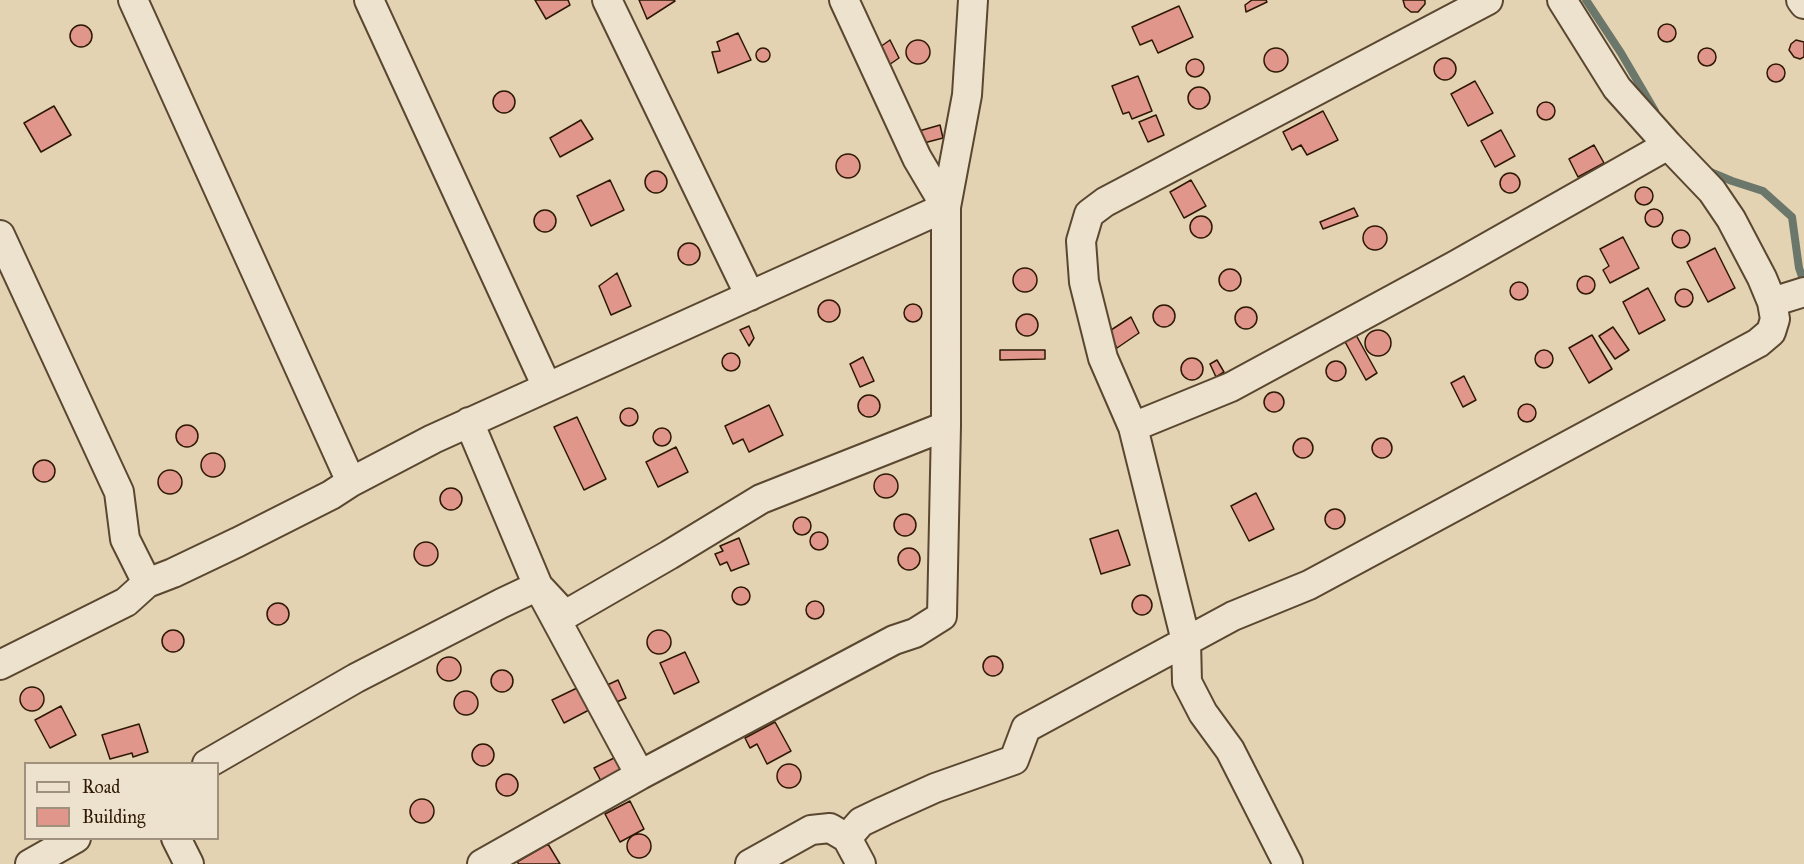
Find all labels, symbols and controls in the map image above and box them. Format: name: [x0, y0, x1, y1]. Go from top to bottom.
legend: [24, 762, 219, 840]
text: Road: [82, 776, 120, 798]
text: Building: [82, 806, 145, 828]

